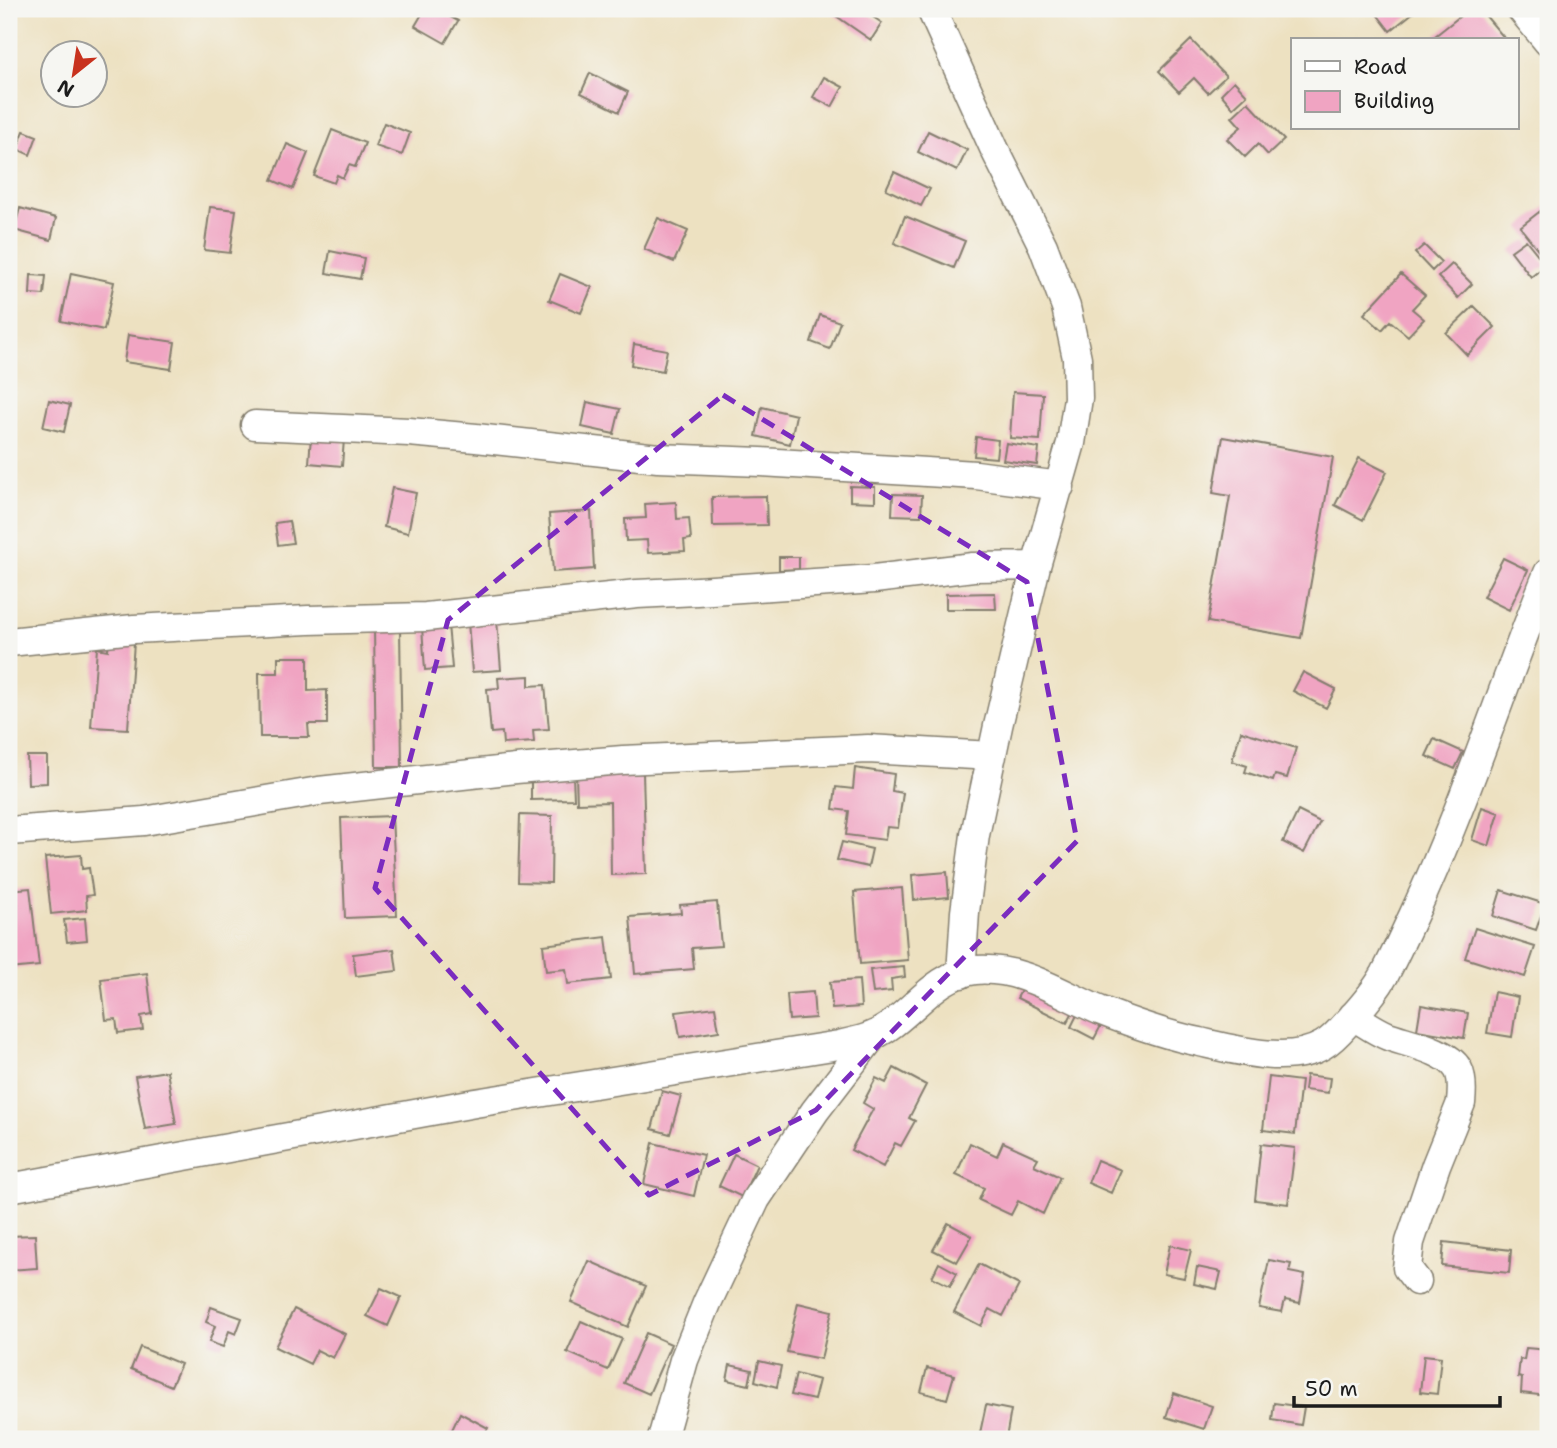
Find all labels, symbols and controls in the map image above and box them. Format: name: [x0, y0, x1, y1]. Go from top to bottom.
north arrow: [38, 38, 108, 108]
legend: [1291, 38, 1518, 130]
text: Road: [1354, 53, 1407, 81]
text: N: [53, 74, 79, 103]
text: Building: [1354, 87, 1434, 115]
scale bar: [1294, 1364, 1501, 1408]
text: 50 m: [1305, 1375, 1358, 1403]

